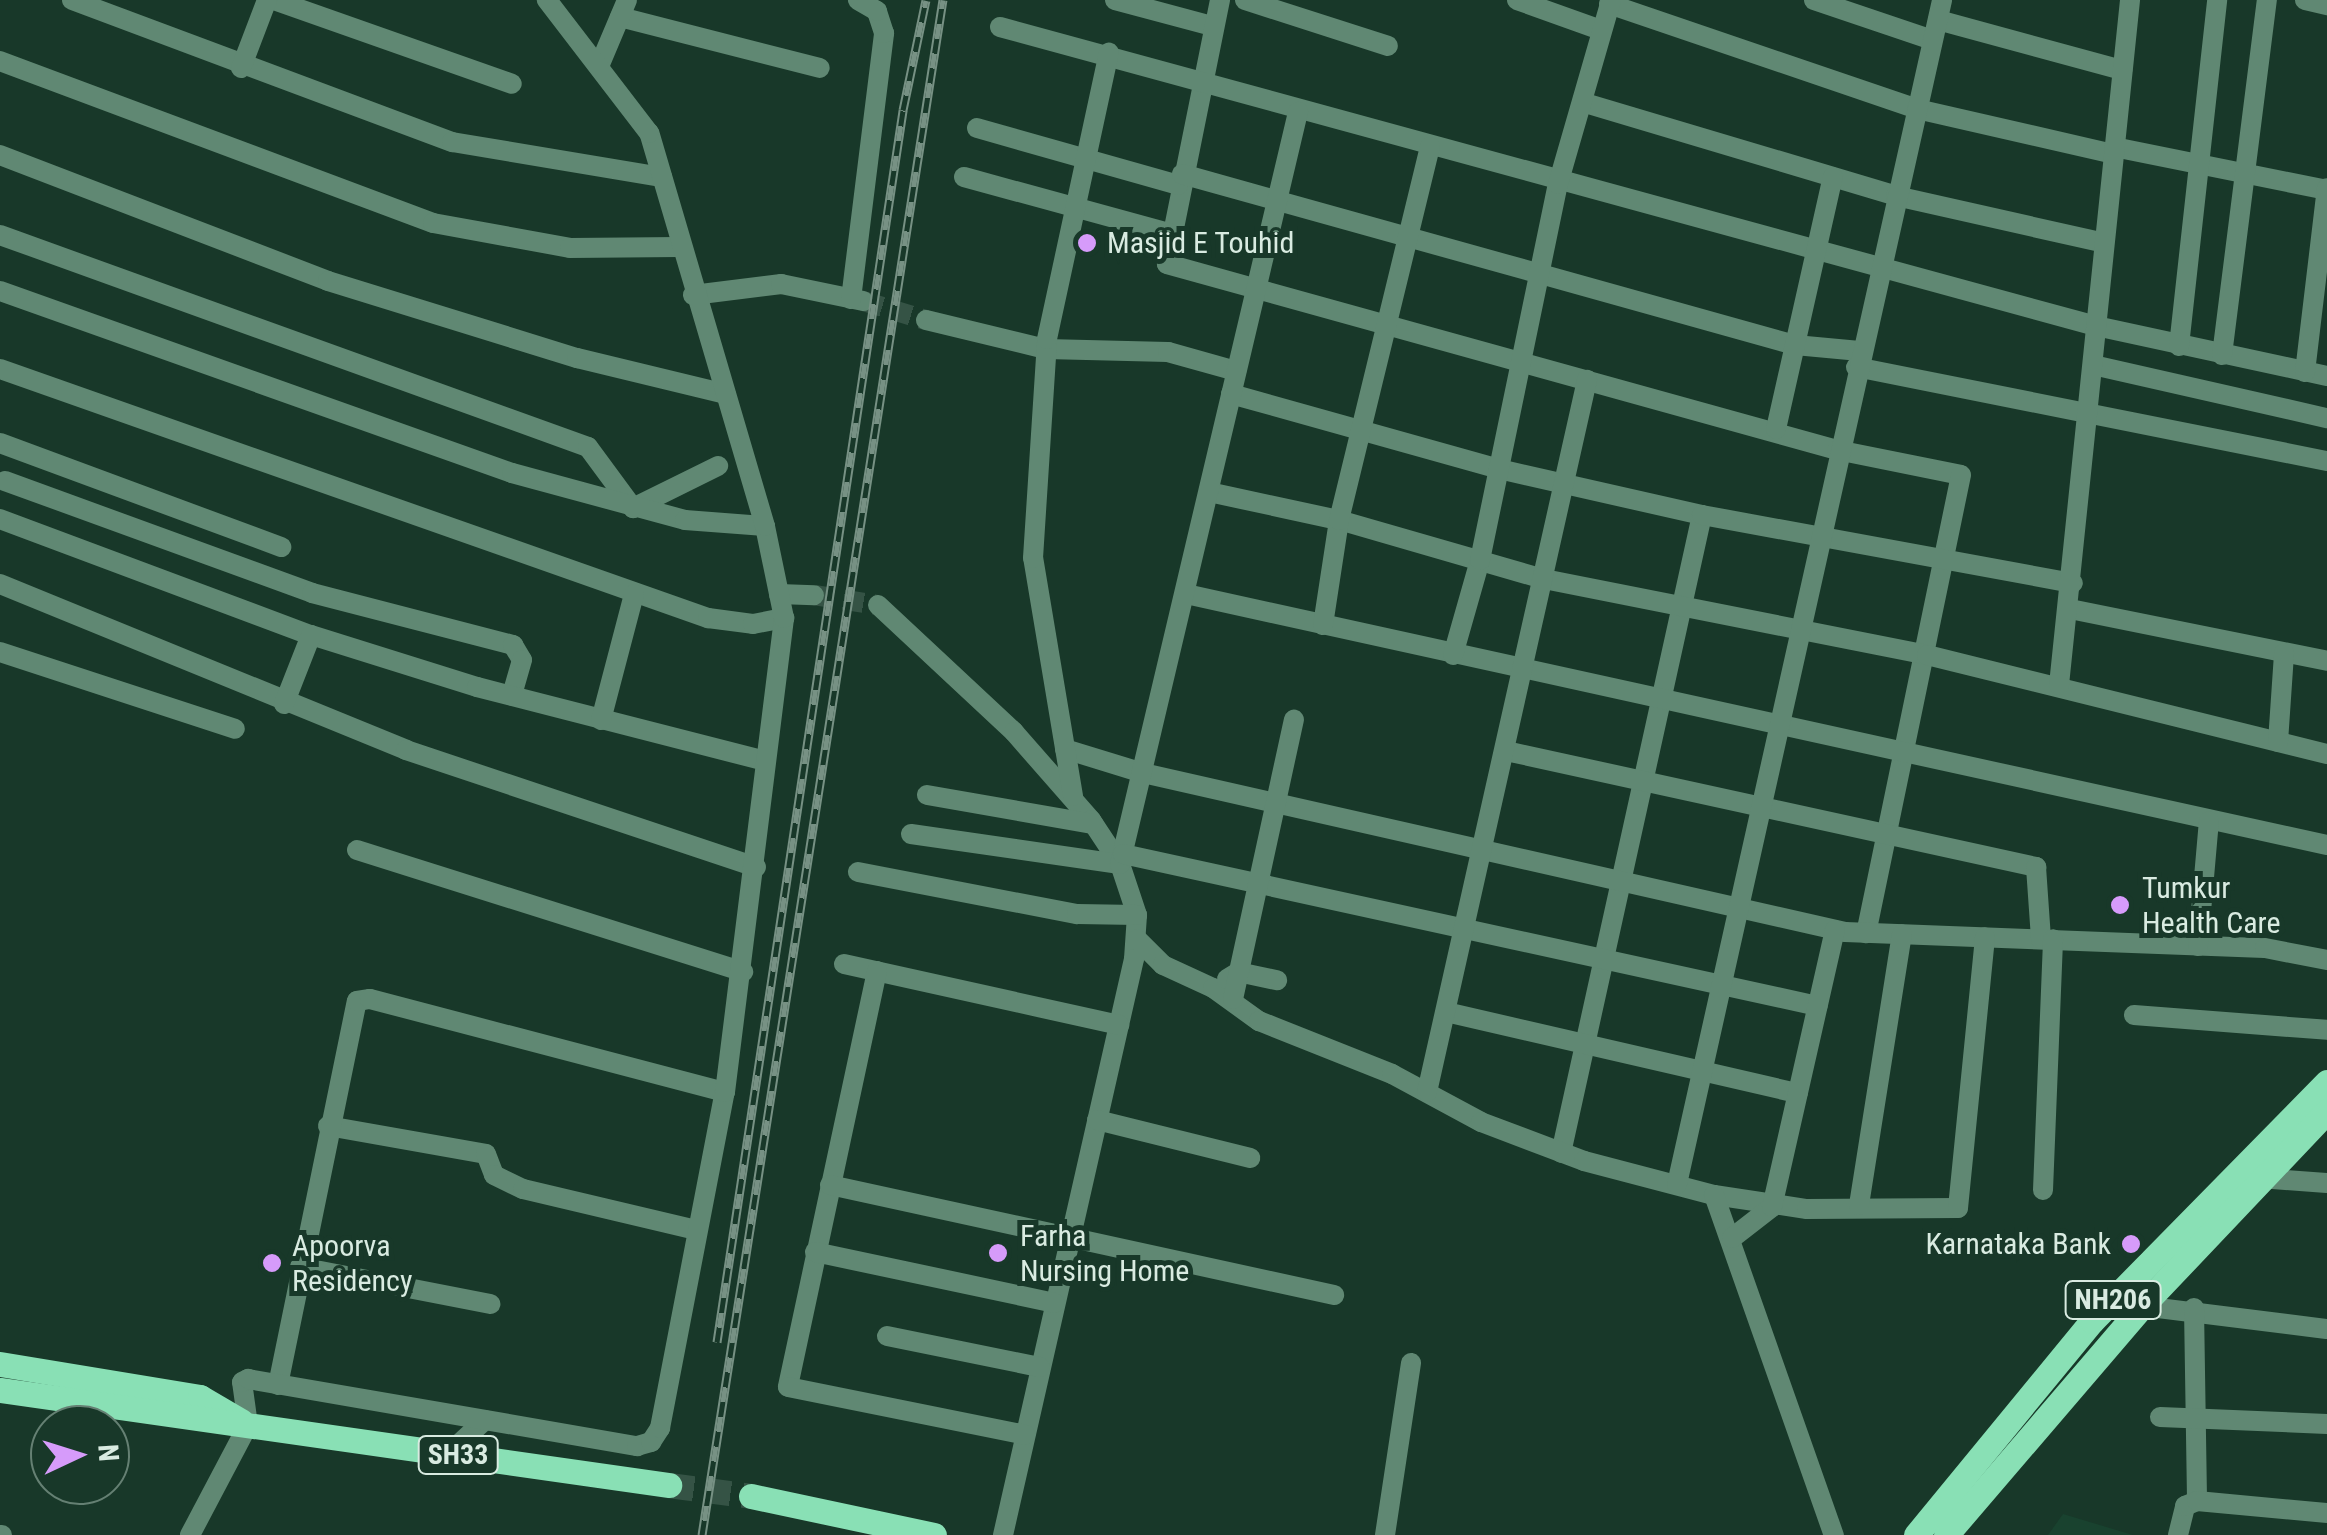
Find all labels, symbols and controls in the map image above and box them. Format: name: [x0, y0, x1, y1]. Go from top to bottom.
place label: Masjid E Touhid: [1107, 225, 1295, 261]
marker: Masjid E Touhid: [1076, 232, 1098, 254]
place label: Tumkur Health Care: [2142, 870, 2280, 940]
marker: Tumkur Health Care: [2107, 892, 2133, 918]
place label: Farha Nursing Home: [1020, 1218, 1189, 1288]
place label: Karnataka Bank: [1925, 1226, 2111, 1262]
place label: Apoorva Residency: [292, 1228, 412, 1298]
marker: Karnataka Bank: [2120, 1233, 2142, 1255]
marker: Farha Nursing Home: [985, 1240, 1011, 1266]
marker: Apoorva Residency: [261, 1252, 283, 1274]
road number: NH206: [2063, 1277, 2163, 1323]
north arrow: [30, 1405, 130, 1505]
road number: SH33: [416, 1432, 500, 1478]
text: N: [91, 1443, 125, 1463]

